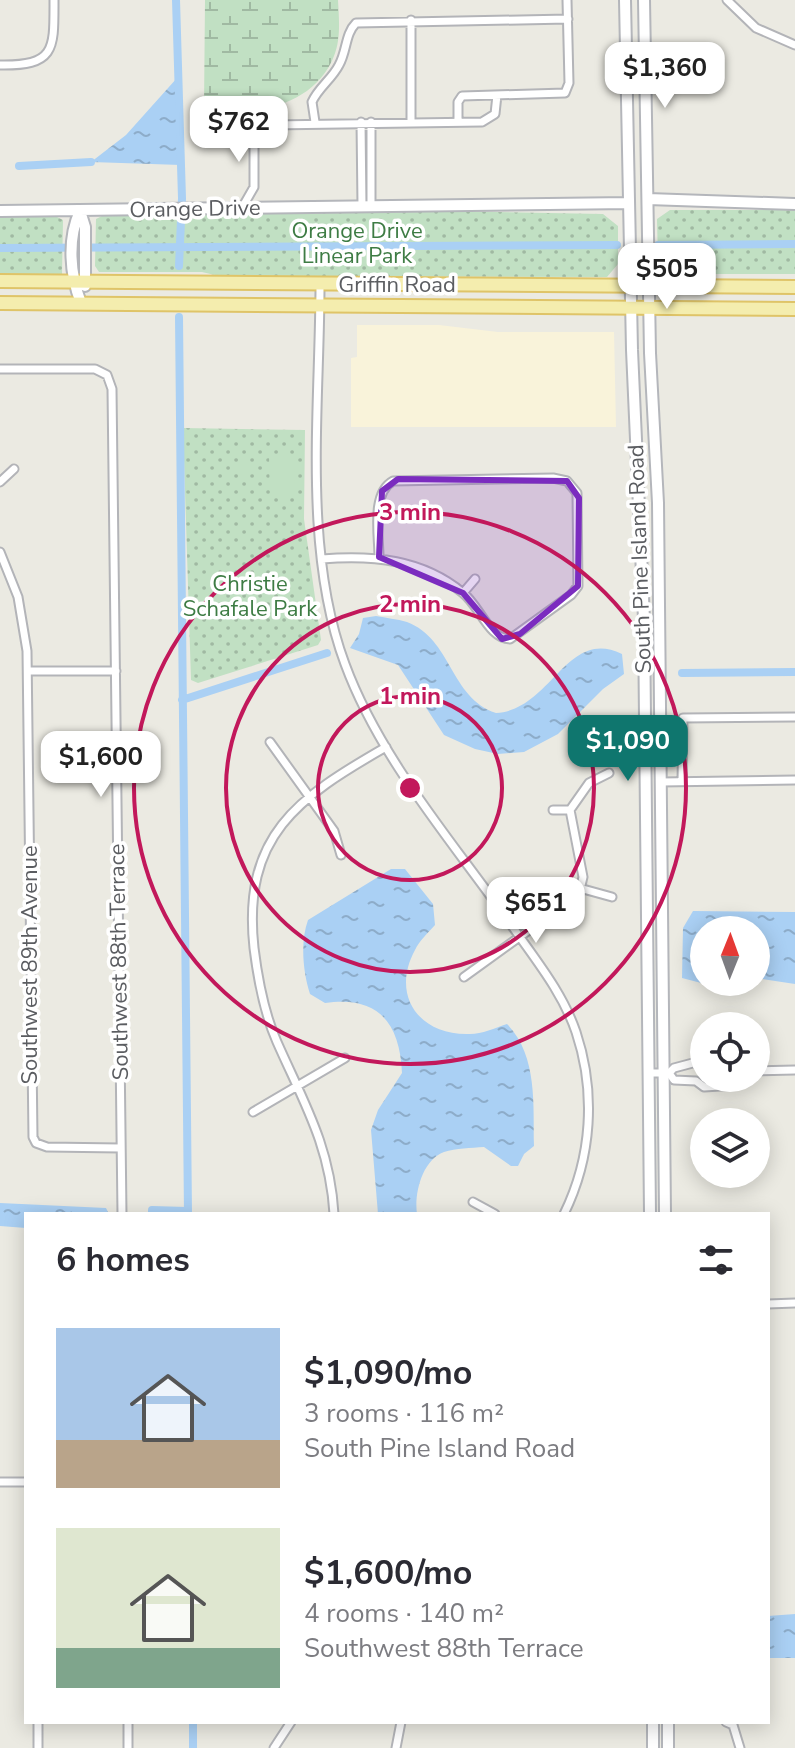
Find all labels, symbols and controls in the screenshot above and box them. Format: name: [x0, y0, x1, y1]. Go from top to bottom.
pin: $1,360: [600, 42, 730, 110]
text: $1,360: [623, 50, 707, 85]
pin: $762: [192, 96, 286, 164]
text: $762: [208, 104, 270, 139]
street label: Orange Drive: [129, 193, 261, 225]
park label: Orange Drive Linear Park: [291, 216, 423, 271]
pin: $505: [620, 243, 714, 311]
text: $505: [636, 251, 698, 286]
street label: Griffin Road: [338, 270, 456, 300]
street label: South Pine Island Road: [621, 444, 659, 674]
text: 3 min: [379, 496, 441, 528]
park label: Christie Schafale Park: [183, 569, 318, 624]
text: 2 min: [379, 588, 441, 620]
text: 1 min: [379, 680, 441, 712]
pin: $1,090: [563, 715, 693, 783]
text: $1,090: [586, 723, 670, 758]
pin: $1,600: [36, 731, 166, 799]
text: $1,600: [59, 739, 143, 774]
centre of rings: [396, 774, 424, 802]
street label: Southwest 88th Terrace: [102, 843, 136, 1081]
street label: Southwest 89th Avenue: [15, 845, 45, 1085]
pin: $651: [489, 877, 583, 945]
text: $651: [505, 885, 567, 920]
north arrow: [690, 916, 770, 996]
map controls: [690, 916, 770, 1188]
button: locate: [690, 1012, 770, 1092]
button: layers: [690, 1108, 770, 1188]
text: 6 homes: [56, 1237, 190, 1283]
icon: filters: [694, 1238, 738, 1282]
text: $1,090/mo: [304, 1350, 472, 1396]
icon: home: [120, 1360, 216, 1456]
text: 3 rooms · 116 m²: [304, 1396, 504, 1431]
text: South Pine Island Road: [304, 1431, 575, 1466]
text: $1,600/mo: [304, 1550, 472, 1596]
icon: home: [120, 1560, 216, 1656]
text: 4 rooms · 140 m²: [304, 1596, 504, 1631]
text: Southwest 88th Terrace: [304, 1631, 584, 1666]

